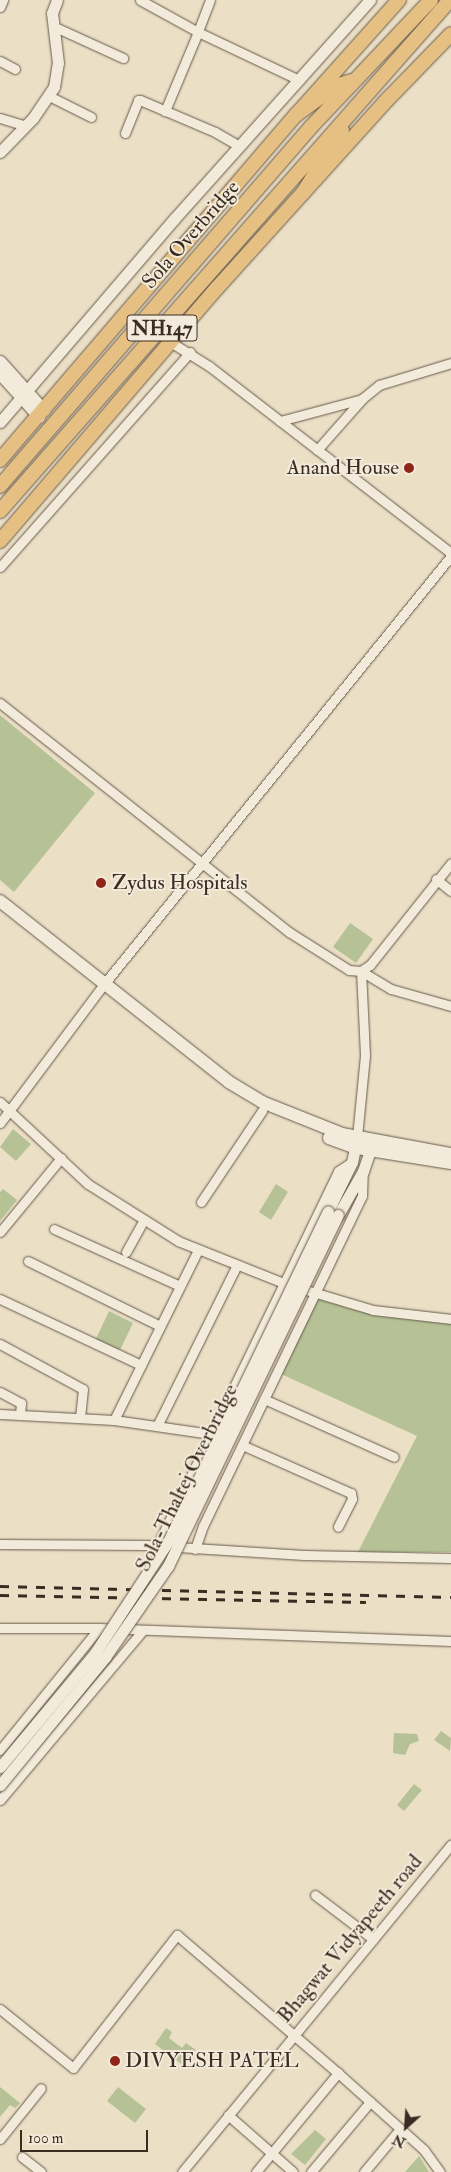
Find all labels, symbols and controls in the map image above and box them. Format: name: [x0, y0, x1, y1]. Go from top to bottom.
street label: Sola Overbridge: [137, 176, 245, 294]
road number: NH147: [126, 310, 198, 346]
place label: Anand House: [287, 455, 399, 481]
marker: Anand House: [403, 462, 415, 474]
place label: Zydus Hospitals: [112, 870, 247, 896]
marker: Zydus Hospitals: [94, 876, 108, 890]
street label: Sola-Thaltej Overbridge: [131, 1380, 243, 1576]
street label: Bhagwat Vidyapeeth road: [272, 1850, 428, 2028]
place label: DIVYESH PATEL: [125, 2048, 299, 2074]
marker: DIVYESH PATEL: [109, 2055, 121, 2067]
north arrow: [381, 2102, 431, 2152]
scale bar: [22, 2120, 150, 2152]
text: 100 m: [28, 2129, 63, 2148]
text: N: [390, 2131, 409, 2151]

